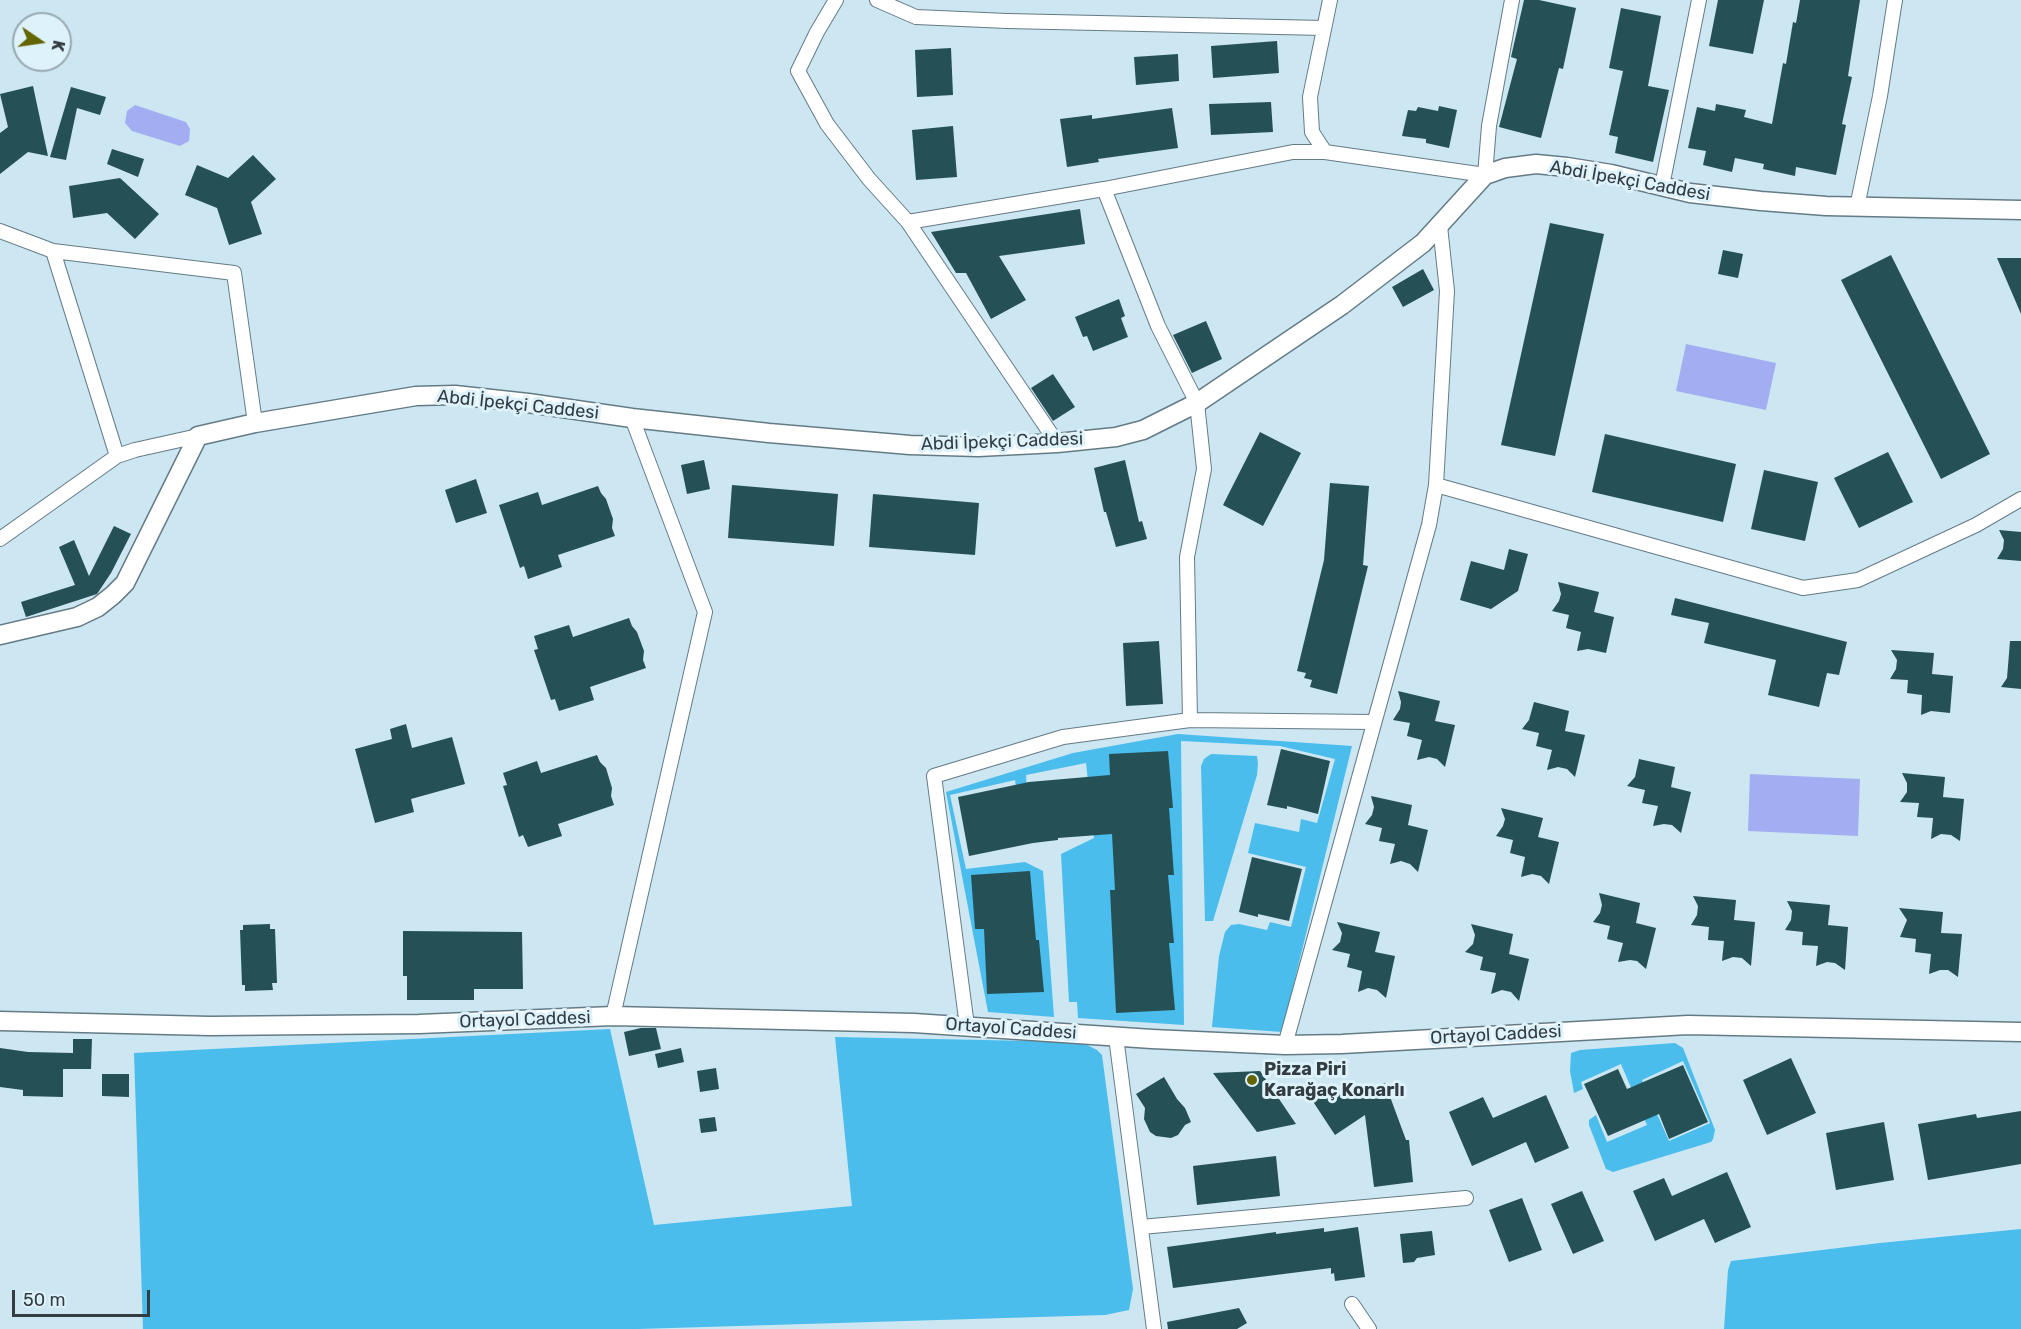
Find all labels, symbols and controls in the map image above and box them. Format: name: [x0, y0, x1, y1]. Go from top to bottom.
north arrow: [12, 12, 72, 72]
text: K: [48, 38, 69, 53]
street label: Abdi İpekçi Caddesi: [1548, 156, 1712, 206]
street label: Abdi İpekçi Caddesi: [436, 386, 600, 424]
street label: Abdi İpekçi Caddesi: [920, 428, 1084, 456]
street label: Ortayol Caddesi: [459, 1007, 591, 1033]
street label: Ortayol Caddesi: [945, 1014, 1077, 1044]
street label: Ortayol Caddesi: [1430, 1021, 1562, 1049]
place label: Pizza Piri Karağaç Konarlı: [1264, 1059, 1405, 1102]
marker: Pizza Piri Karağaç Konarlı: [1245, 1073, 1259, 1087]
scale bar: [15, 1278, 153, 1316]
text: 50 m: [23, 1289, 66, 1311]

